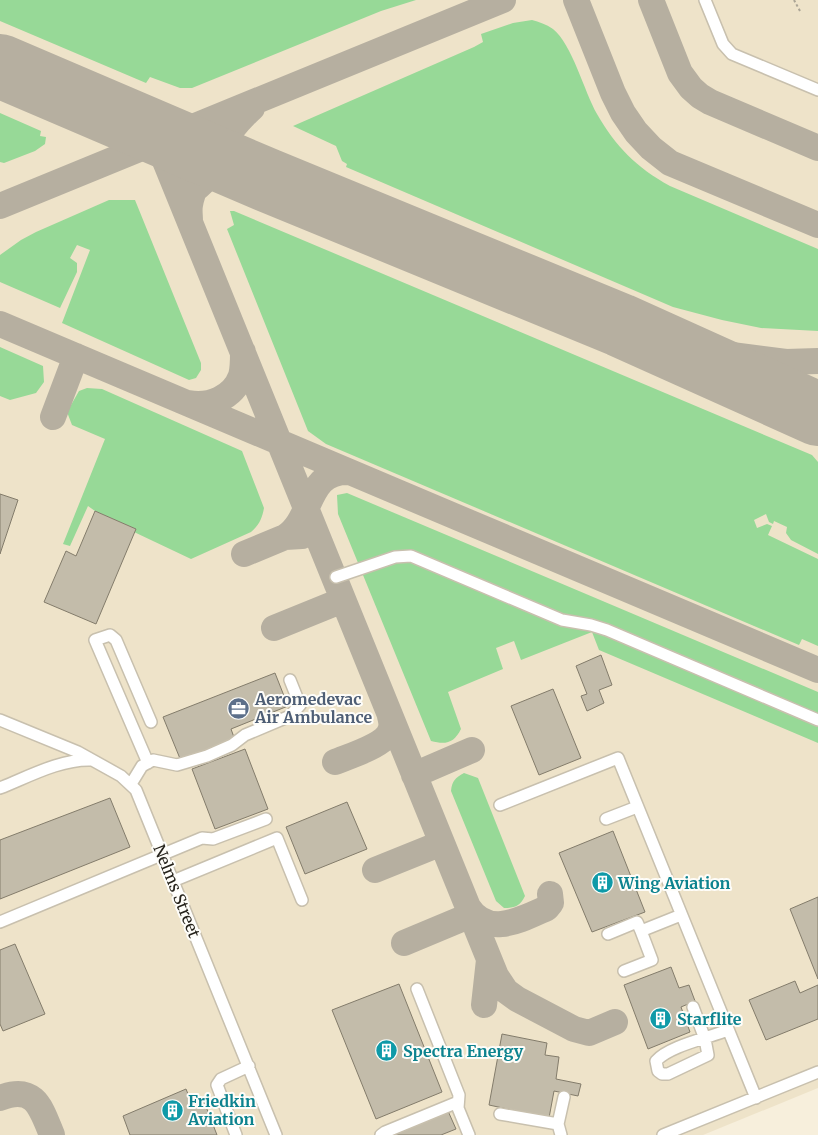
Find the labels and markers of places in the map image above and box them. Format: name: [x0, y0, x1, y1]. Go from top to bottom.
place label: Aeromedevac Air Ambulance: [254, 689, 373, 727]
office icon: Aeromedevac Air Ambulance: [227, 696, 251, 720]
building icon: Wing Aviation: [590, 871, 614, 895]
place label: Wing Aviation: [617, 873, 731, 893]
building icon: Starflite: [649, 1007, 673, 1031]
place label: Starflite: [677, 1009, 742, 1029]
building icon: Spectra Energy: [375, 1039, 399, 1063]
place label: Spectra Energy: [403, 1041, 524, 1061]
place label: Friedkin Aviation: [187, 1091, 256, 1129]
building icon: Friedkin Aviation: [160, 1098, 184, 1122]

